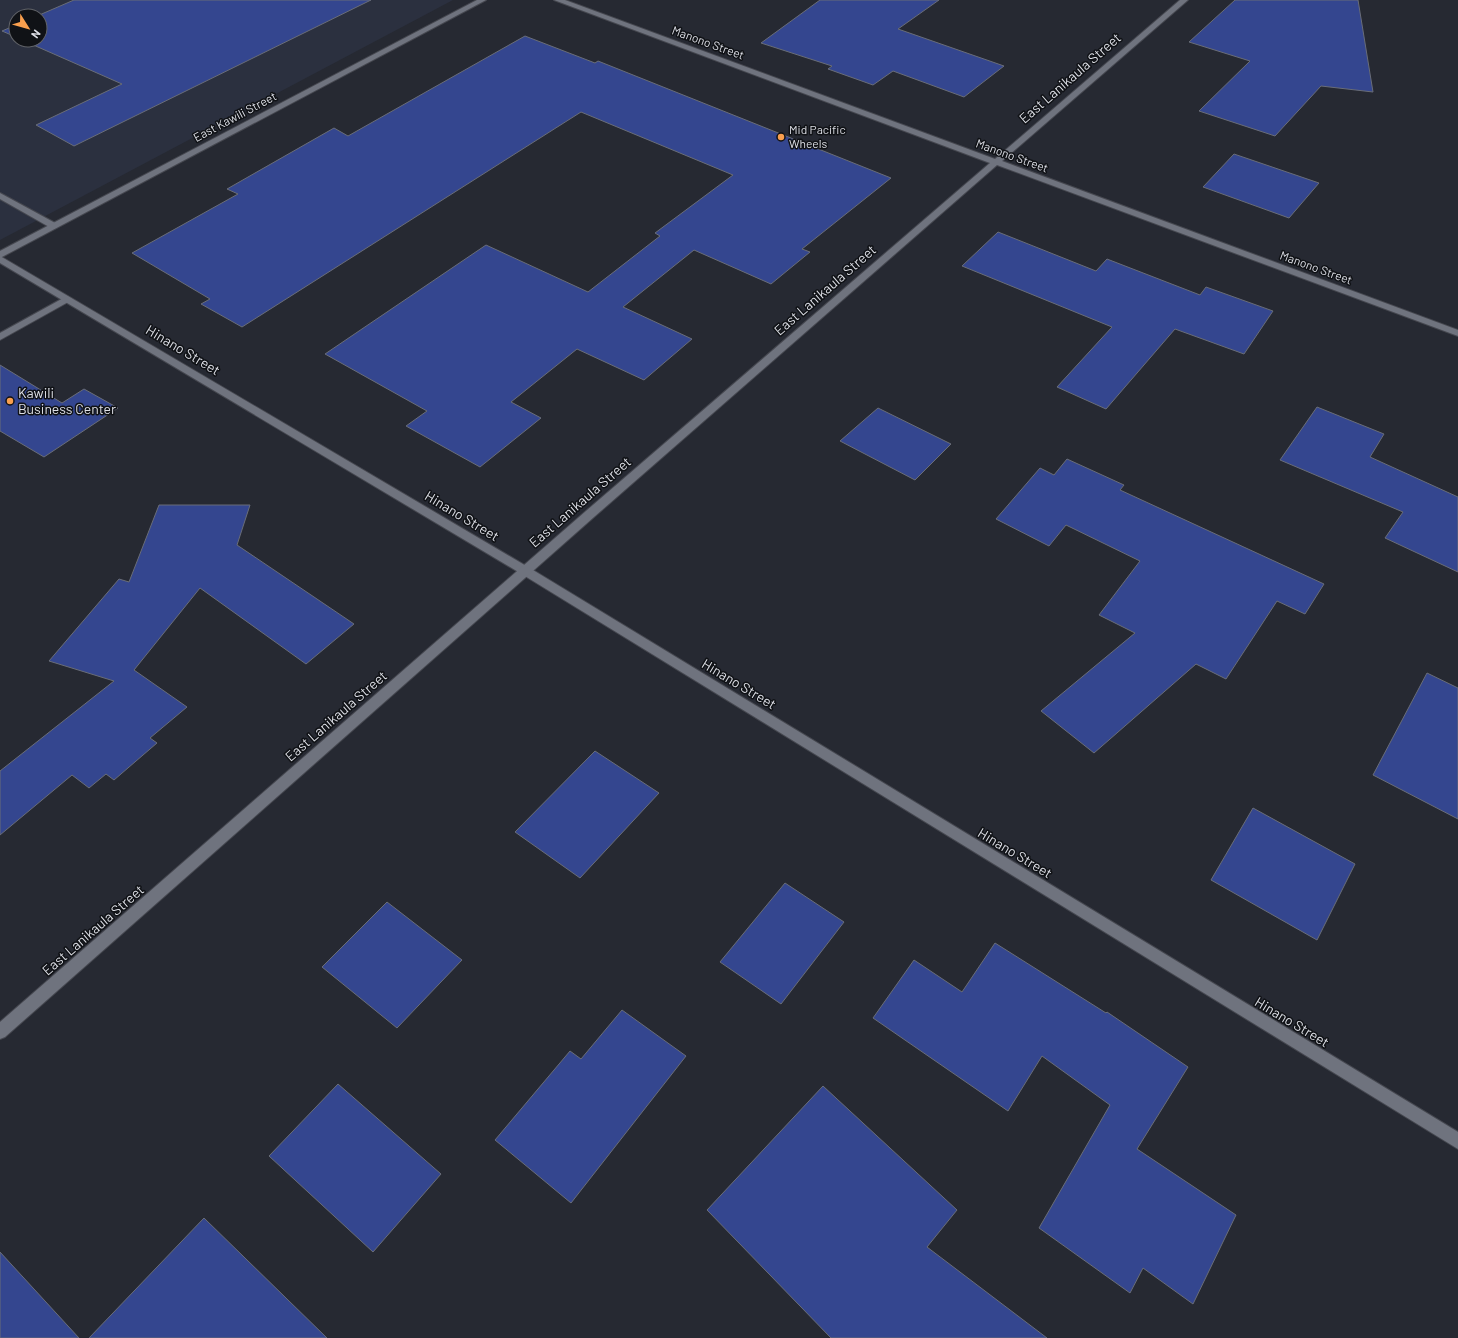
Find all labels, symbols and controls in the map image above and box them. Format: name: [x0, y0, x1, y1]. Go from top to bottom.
north arrow: [8, 8, 48, 48]
street label: Manono Street: [670, 23, 746, 62]
text: N: [29, 27, 44, 41]
street label: East Lanikaula Street: [1015, 29, 1124, 126]
street label: East Kawili Street: [191, 88, 278, 144]
place label: Mid Pacific Wheels: [789, 122, 846, 150]
marker: Mid Pacific Wheels: [776, 132, 786, 142]
street label: Manono Street: [974, 136, 1050, 175]
street label: East Lanikaula Street: [770, 241, 879, 338]
street label: Manono Street: [1278, 248, 1354, 287]
street label: Hinano Street: [143, 321, 223, 378]
place label: Kawili Business Center: [18, 384, 116, 417]
marker: Kawili Business Center: [5, 396, 15, 406]
street label: East Lanikaula Street: [525, 453, 634, 550]
street label: Hinano Street: [422, 487, 502, 544]
street label: Hinano Street: [699, 655, 779, 712]
street label: East Lanikaula Street: [281, 667, 390, 764]
street label: Hinano Street: [975, 824, 1055, 881]
street label: East Lanikaula Street: [38, 881, 147, 978]
street label: Hinano Street: [1252, 993, 1332, 1050]

